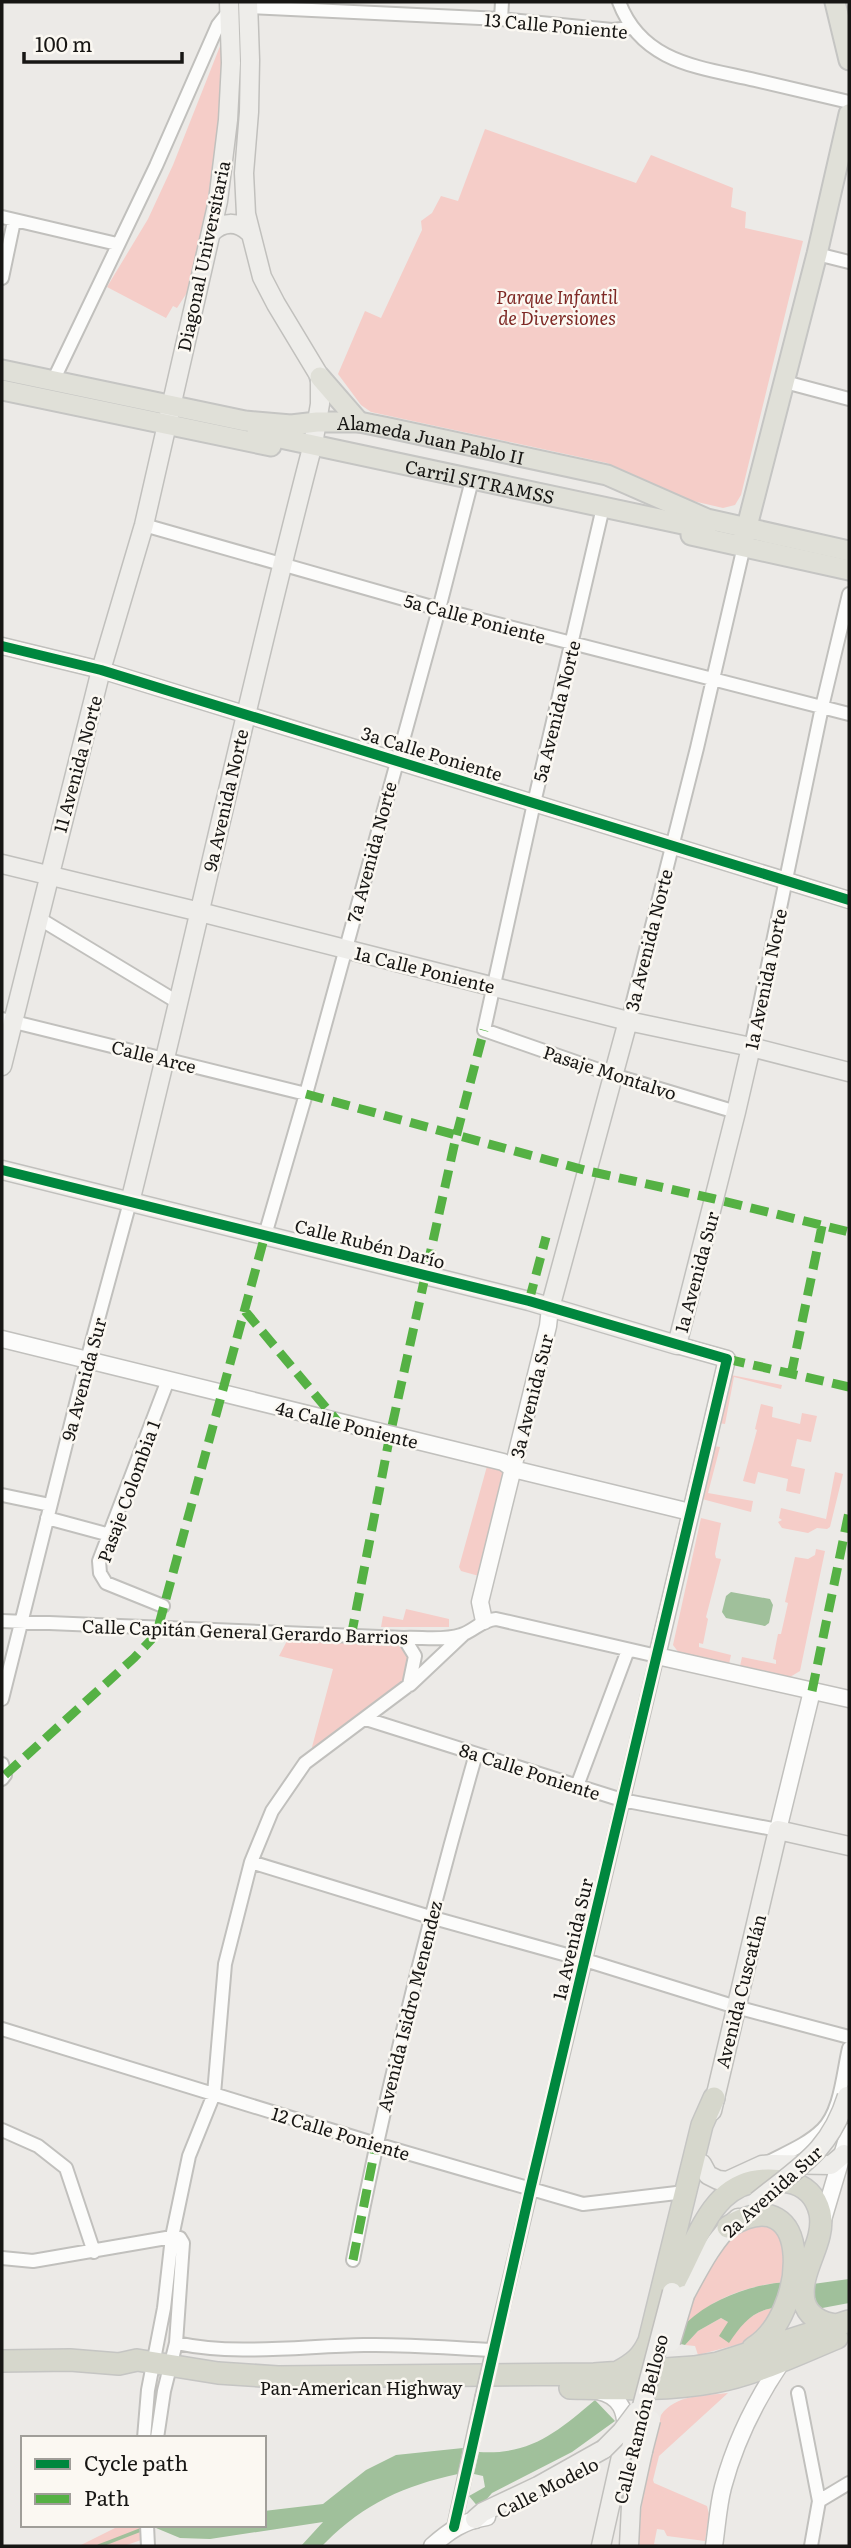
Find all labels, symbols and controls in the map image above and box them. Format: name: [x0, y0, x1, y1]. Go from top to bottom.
street label: 13 Calle Poniente: [483, 5, 629, 45]
scale bar: [24, 21, 182, 65]
text: 100 m: [35, 27, 92, 58]
street label: Diagonal Universitaria: [170, 158, 237, 354]
park label: Parque Infantil de Diversiones: [496, 283, 619, 331]
street label: Alameda Juan Pablo II: [337, 408, 527, 470]
street label: Carril SITRAMSS: [403, 452, 557, 510]
street label: 5a Calle Poniente: [401, 586, 549, 650]
street label: 5a Avenida Norte: [525, 637, 587, 785]
street label: 11 Avenida Norte: [46, 692, 108, 836]
street label: 3a Calle Poniente: [358, 719, 506, 787]
street label: 9a Avenida Norte: [195, 726, 255, 874]
street label: 7a Avenida Norte: [339, 778, 403, 926]
street label: 3a Avenida Norte: [617, 866, 679, 1014]
street label: 1a Avenida Norte: [737, 906, 793, 1052]
street label: 1a Calle Poniente: [352, 939, 498, 999]
street label: Calle Arce: [109, 1032, 199, 1080]
street label: Pasaje Montalvo: [540, 1038, 680, 1106]
street label: 1a Avenida Sur: [667, 1208, 725, 1336]
street label: Calle Rubén Darío: [292, 1211, 448, 1275]
street label: 9a Avenida Sur: [54, 1314, 113, 1444]
street label: 3a Avenida Sur: [503, 1331, 560, 1461]
street label: 4a Calle Poniente: [273, 1393, 421, 1455]
street label: Pasaje Colombia 1: [90, 1416, 166, 1566]
street label: Calle Capitán General Gerardo Barrios: [82, 1612, 408, 1650]
street label: 8a Calle Poniente: [456, 1736, 604, 1806]
street label: 1a Avenida Sur: [545, 1875, 599, 2003]
street label: Avenida Isidro Menendez: [370, 1897, 448, 2114]
street label: Avenida Cuscatlán: [708, 1911, 772, 2071]
street label: 12 Calle Poniente: [269, 2099, 413, 2167]
street label: 2a Avenida Sur: [716, 2138, 828, 2243]
street label: Calle Ramón Belloso: [606, 2331, 674, 2507]
street label: Pan-American Highway: [260, 2374, 463, 2401]
legend: [21, 2436, 266, 2527]
text: Cycle path: [84, 2446, 188, 2477]
street label: Calle Modelo: [491, 2450, 603, 2524]
text: Path: [84, 2481, 130, 2512]

